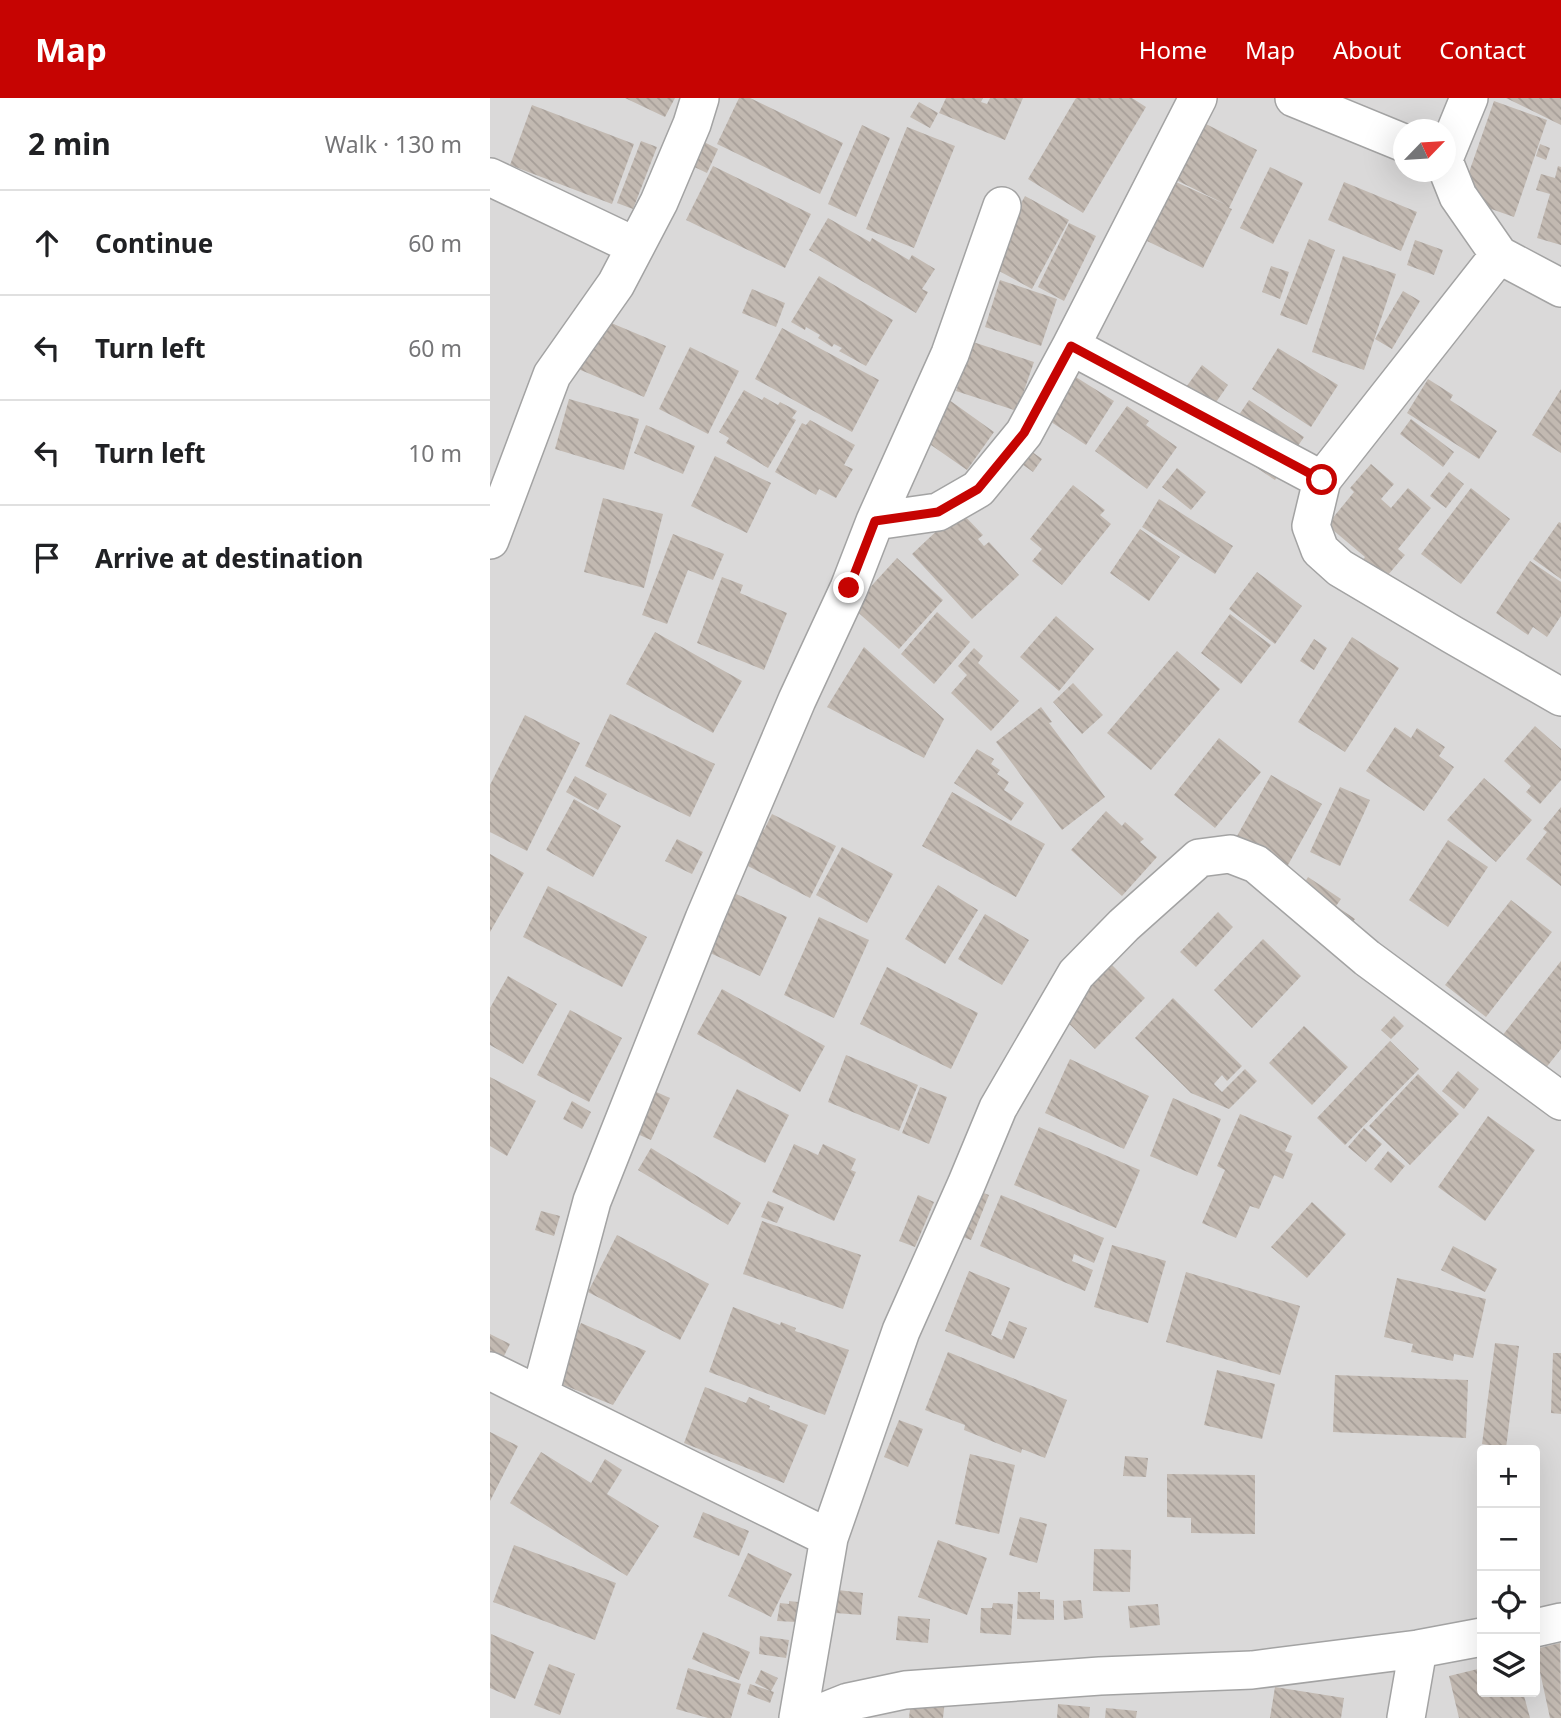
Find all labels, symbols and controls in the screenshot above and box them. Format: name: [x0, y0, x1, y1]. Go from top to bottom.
text: Map: [35, 27, 107, 72]
text: Home: [1139, 33, 1207, 66]
text: Map: [1245, 33, 1295, 66]
text: About: [1333, 33, 1401, 66]
text: Contact: [1439, 33, 1526, 66]
north arrow: [1393, 119, 1456, 182]
text: 2 min: [28, 123, 111, 164]
text: Walk · 130 m: [325, 128, 462, 160]
icon: ahead: [28, 224, 66, 262]
text: Continue: [95, 225, 213, 261]
text: 60 m: [408, 227, 462, 259]
icon: left: [28, 329, 66, 367]
text: Turn left: [95, 330, 206, 366]
text: 60 m: [408, 332, 462, 364]
icon: left: [28, 434, 66, 472]
text: Turn left: [95, 435, 206, 471]
text: 10 m: [408, 437, 462, 469]
route start: [1306, 464, 1337, 495]
icon: arrive: [28, 539, 66, 577]
text: Arrive at destination: [95, 540, 364, 576]
route end: [833, 572, 864, 603]
map controls: [1477, 1445, 1540, 1697]
button: +: [1477, 1445, 1540, 1508]
button: −: [1477, 1508, 1540, 1571]
button: locate: [1477, 1571, 1540, 1634]
button: layers: [1477, 1634, 1540, 1697]

